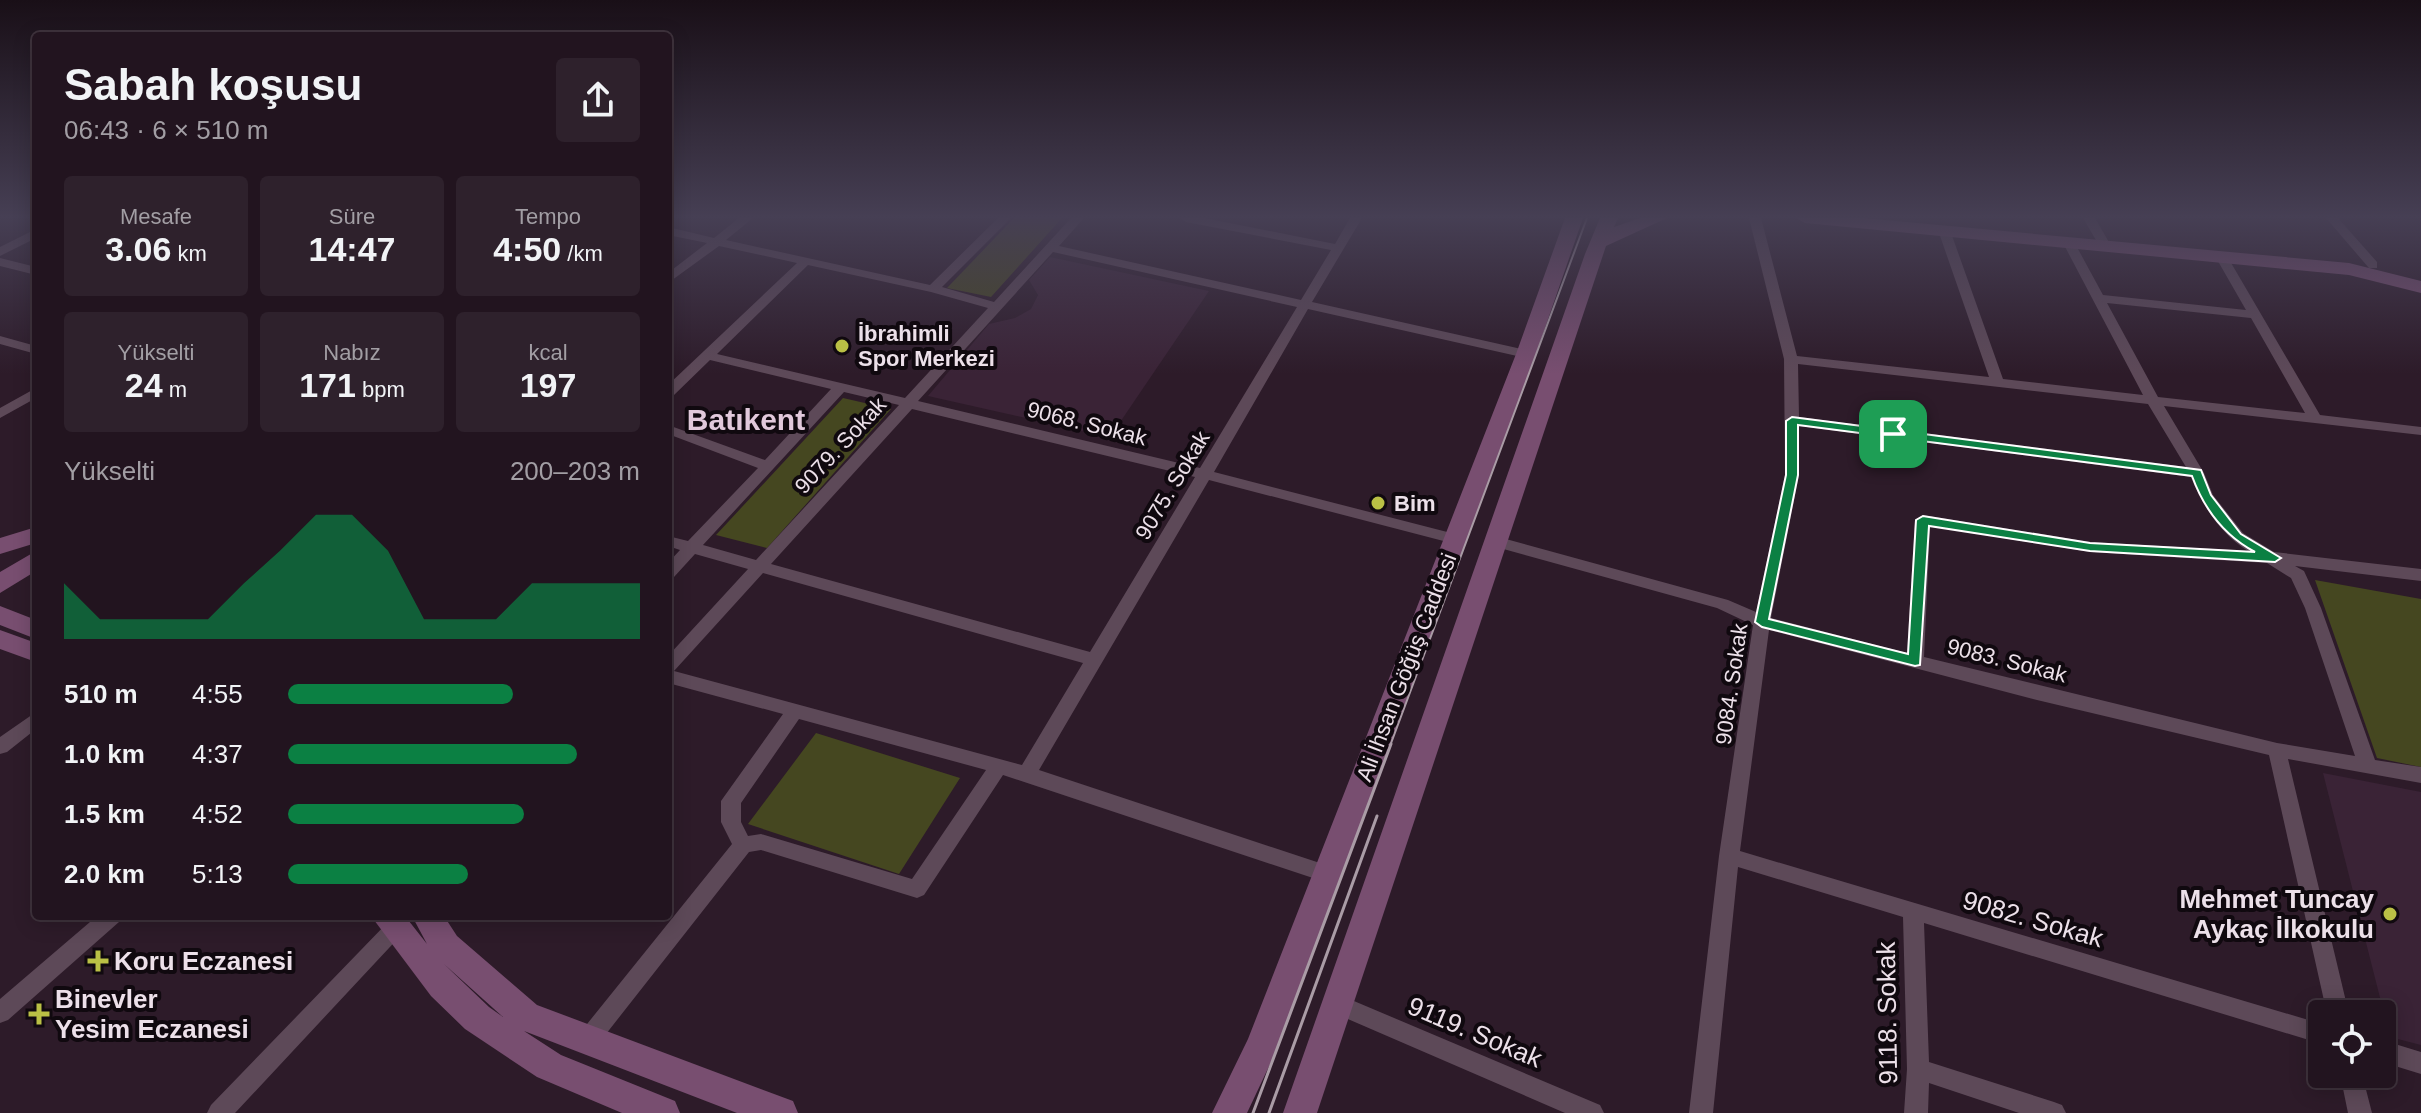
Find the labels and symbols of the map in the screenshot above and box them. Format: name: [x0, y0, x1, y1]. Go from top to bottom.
place label: İbrahimli Spor Merkezi: [858, 321, 995, 371]
marker: İbrahimli Spor Merkezi: [833, 337, 851, 355]
street label: 9079. Sokak: [790, 391, 892, 499]
street label: 9068. Sokak: [1025, 397, 1150, 451]
pin: [1859, 400, 1927, 468]
district label: Batıkent: [687, 403, 805, 436]
street label: 9075. Sokak: [1130, 426, 1215, 544]
place label: Bim: [1394, 491, 1436, 516]
marker: Bim: [1369, 494, 1387, 512]
street label: Ali İhsan Göğüş Caddesi: [1351, 550, 1462, 785]
street label: 9084. Sokak: [1711, 621, 1753, 746]
street label: 9083. Sokak: [1945, 634, 2070, 688]
place label: Mehmet Tuncay Aykaç İlkokulu: [2179, 884, 2375, 944]
street label: 9082. Sokak: [1959, 885, 2108, 954]
marker: Mehmet Tuncay Aykaç İlkokulu: [2381, 905, 2399, 923]
street label: 9118. Sokak: [1871, 940, 1903, 1085]
place label: Koru Eczanesi: [114, 946, 293, 976]
marker: Koru Eczanesi: [89, 952, 107, 970]
place label: Binevler Yesim Eczanesi: [55, 984, 249, 1044]
street label: 9119. Sokak: [1403, 990, 1547, 1074]
marker: Binevler Yesim Eczanesi: [30, 1005, 48, 1023]

